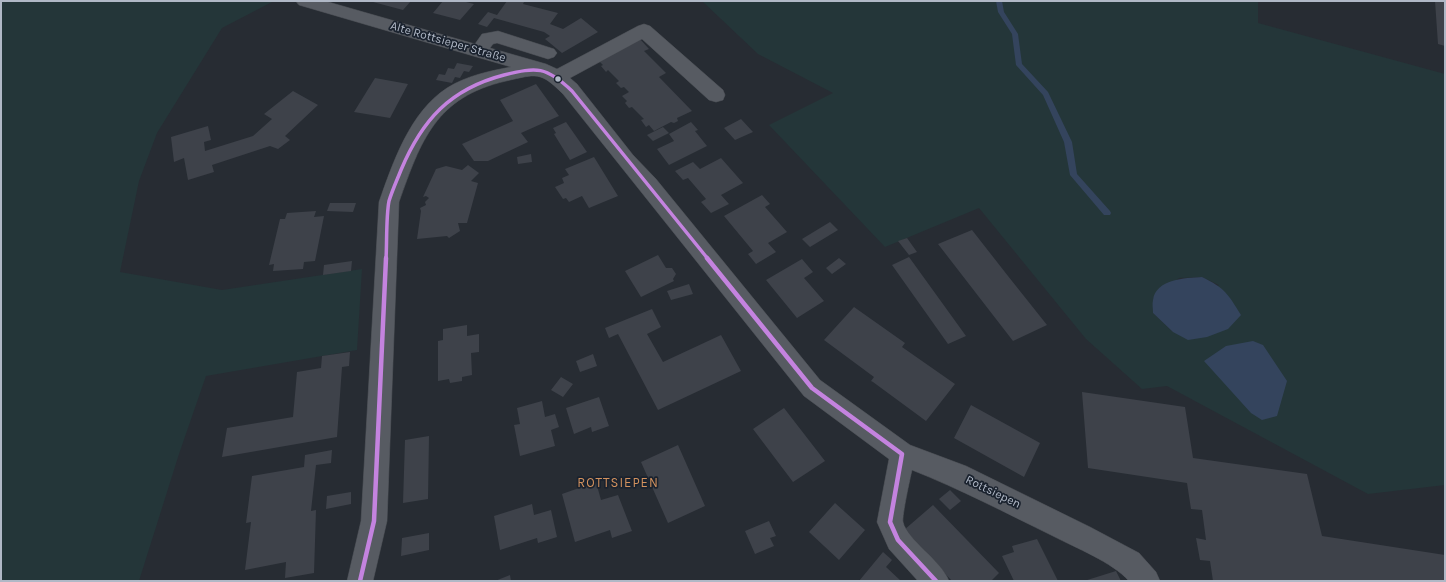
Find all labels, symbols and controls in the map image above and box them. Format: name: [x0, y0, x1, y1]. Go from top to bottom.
street label: Alte Rottsieper Straße: [389, 19, 507, 65]
unlabelled marker: [553, 74, 563, 84]
street label: Rottsiepen: [963, 473, 1023, 511]
district label: ROTTSIEPEN: [577, 475, 659, 491]

